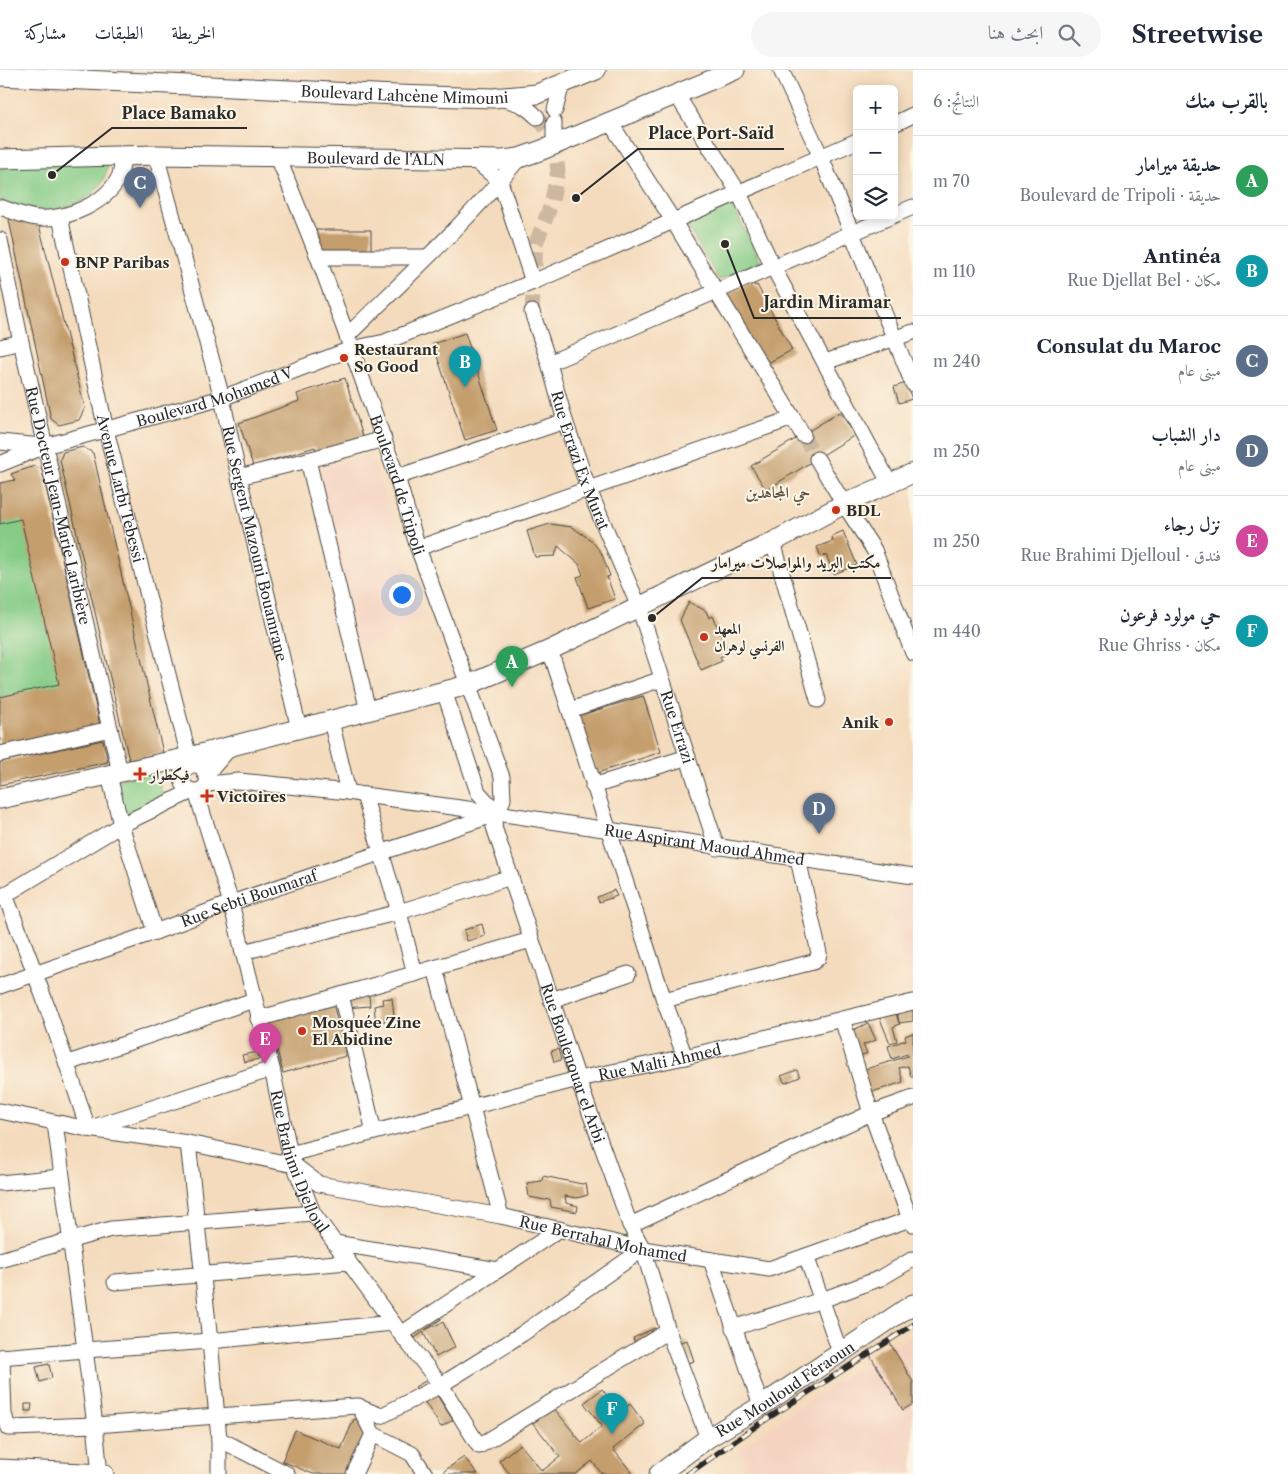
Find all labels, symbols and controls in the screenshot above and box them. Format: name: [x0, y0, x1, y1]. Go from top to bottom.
search box: [751, 12, 1101, 57]
text: Streetwise: [1131, 20, 1263, 49]
text: ابحث هنا: [988, 21, 1043, 44]
icon: search: [1055, 21, 1083, 49]
text: مشاركة: [25, 22, 66, 44]
text: الطبقات: [94, 22, 143, 44]
text: الخريطة: [171, 22, 215, 44]
street label: Boulevard Lahcène Mimouni: [300, 81, 510, 108]
map controls: [853, 85, 898, 220]
button: +: [853, 85, 898, 130]
text: بالقرب منك: [1185, 88, 1268, 113]
text: النتائج: 6: [933, 91, 979, 111]
callout: Place Bamako: [112, 97, 247, 128]
text: Place Bamako: [122, 103, 236, 123]
callout: Place Port-Saïd: [638, 118, 784, 149]
text: Place Port-Saïd: [648, 123, 774, 143]
button: −: [853, 130, 898, 175]
street label: Boulevard de l'ALN: [307, 148, 445, 169]
text: حديقة ميرامار: [1137, 153, 1221, 176]
pin: C: [124, 167, 156, 208]
text: 70 m: [933, 171, 970, 191]
text: A: [1246, 171, 1258, 191]
button: layers: [853, 175, 898, 220]
text: حديقة · Boulevard de Tripoli: [1020, 185, 1221, 205]
text: Antinéa: [1144, 245, 1221, 268]
place label: BNP Paribas: [75, 253, 170, 272]
marker: BNP Paribas: [59, 256, 71, 268]
text: 110 m: [933, 261, 976, 281]
text: B: [1246, 261, 1258, 281]
text: مكان · Rue Djellat Bel: [1067, 270, 1221, 290]
callout: Jardin Miramar: [754, 287, 901, 318]
text: Jardin Miramar: [760, 292, 891, 312]
text: Consulat du Maroc: [1036, 335, 1221, 358]
place label: Restaurant So Good: [354, 340, 438, 376]
pin: B: [449, 346, 481, 387]
text: 240 m: [933, 351, 981, 371]
text: C: [1246, 351, 1258, 371]
marker: Restaurant So Good: [338, 352, 350, 364]
text: مبنى عام: [1178, 360, 1221, 380]
street label: Boulevard Mohamed V: [134, 362, 296, 430]
street label: Rue Docteur Jean-Marie Laribière: [22, 385, 95, 627]
street label: Rue Errazi Ex Murat: [548, 389, 615, 533]
street label: Avenue Larbi Tebessi: [93, 411, 149, 565]
street label: Boulevard de Tripoli: [366, 412, 429, 558]
text: دار الشباب: [1151, 423, 1221, 446]
street label: Rue Sergent Mazouni Bouamrane: [219, 424, 292, 663]
text: 250 m: [933, 441, 980, 461]
text: D: [1245, 441, 1259, 461]
text: مبنى عام: [1178, 455, 1221, 475]
district label: حي المجاهدين: [746, 482, 811, 506]
place label: BDL: [846, 501, 881, 520]
marker: BDL: [830, 504, 842, 516]
text: نزل رجاء: [1164, 513, 1221, 536]
text: 250 m: [933, 531, 980, 551]
text: E: [1246, 531, 1258, 551]
text: فندق · Rue Brahimi Djelloul: [1021, 545, 1221, 565]
callout: مكتب البريد والمواصلات ميرامار: [702, 547, 891, 578]
text: مكتب البريد والمواصلات ميرامار: [710, 552, 880, 573]
your location: [389, 582, 415, 608]
text: حي مولود فرعون: [1120, 603, 1221, 626]
place label: المعهد الفرنسي لوهران: [714, 619, 785, 660]
text: 440 m: [933, 621, 981, 641]
text: F: [1247, 621, 1257, 641]
marker: المعهد الفرنسي لوهران: [698, 631, 710, 643]
text: مكان · Rue Ghriss: [1098, 635, 1221, 655]
pin: A: [496, 646, 528, 687]
street label: Rue Errazi: [657, 688, 699, 766]
place label: Anik: [841, 713, 880, 732]
marker: Anik: [883, 716, 895, 728]
place label: فيكطوار: [148, 765, 190, 784]
marker: فيكطوار: [134, 768, 146, 780]
place label: Victoires: [216, 787, 286, 806]
marker: Victoires: [201, 790, 213, 802]
pin: D: [803, 793, 835, 834]
street label: Rue Aspirant Maoud Ahmed: [603, 820, 806, 869]
street label: Rue Sebti Boumaraf: [178, 865, 321, 931]
street label: Rue Boulenouar el Arbi: [537, 981, 610, 1146]
place label: Mosquée Zine El Abidine: [312, 1013, 421, 1049]
pin: E: [249, 1023, 281, 1064]
marker: Mosquée Zine El Abidine: [296, 1025, 308, 1037]
street label: Rue Malti Ahmed: [596, 1039, 723, 1084]
street label: Rue Brahimi Djelloul: [267, 1088, 334, 1237]
street label: Rue Berrahal Mohamed: [518, 1211, 688, 1265]
street label: Rue Mouloud Féraoun: [712, 1336, 858, 1441]
pin: F: [596, 1393, 628, 1434]

